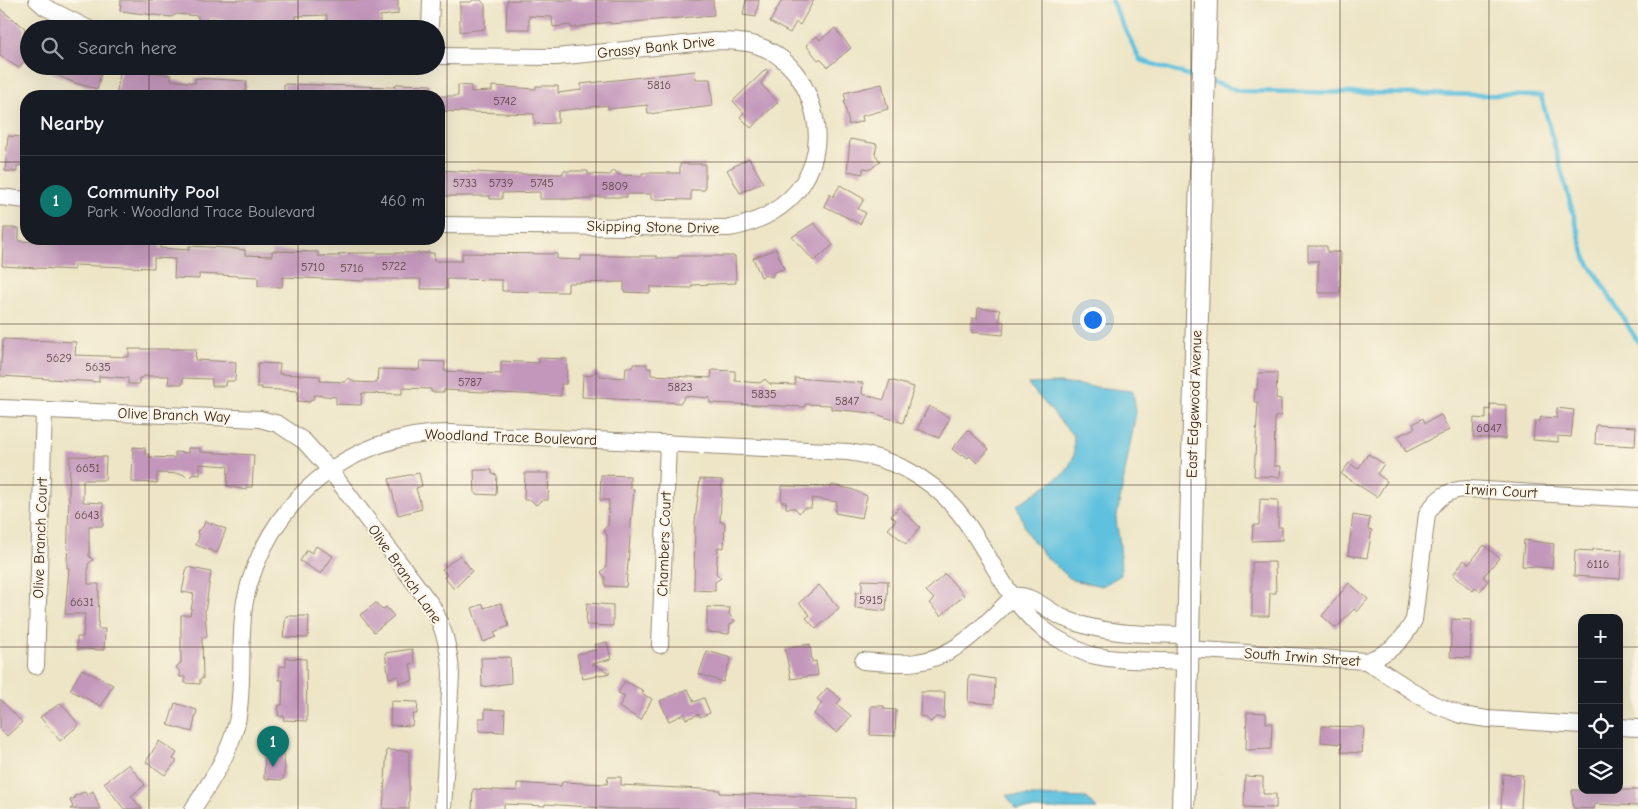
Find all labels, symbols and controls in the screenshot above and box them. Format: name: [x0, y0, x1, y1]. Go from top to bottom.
search box: [20, 20, 445, 75]
street label: Grassy Bank Drive: [596, 32, 716, 62]
icon: search: [38, 34, 66, 62]
text: Search here: [78, 37, 177, 59]
house number: 5816: [647, 78, 671, 92]
house number: 5742: [493, 94, 517, 108]
text: Nearby: [40, 111, 104, 135]
house number: 5733: [453, 176, 477, 190]
house number: 5739: [489, 176, 513, 190]
house number: 5745: [530, 176, 554, 190]
house number: 5809: [602, 179, 628, 193]
text: Community Pool: [87, 181, 220, 203]
text: 1: [53, 192, 59, 210]
text: 460 m: [380, 192, 425, 210]
text: Park · Woodland Trace Boulevard: [87, 203, 315, 221]
street label: Skipping Stone Drive: [586, 217, 720, 237]
house number: 5722: [382, 259, 406, 273]
house number: 5710: [301, 260, 325, 274]
house number: 5716: [340, 261, 364, 275]
your location: [1080, 307, 1106, 333]
street label: East Edgewood Avenue: [1182, 329, 1206, 478]
house number: 5629: [46, 351, 72, 365]
house number: 5635: [85, 360, 111, 374]
house number: 5787: [458, 375, 482, 389]
house number: 5823: [667, 380, 693, 394]
house number: 5835: [751, 387, 777, 401]
house number: 5847: [835, 394, 859, 408]
street label: Olive Branch Way: [117, 404, 231, 426]
house number: 6047: [1476, 421, 1502, 435]
street label: Woodland Trace Boulevard: [425, 425, 597, 449]
house number: 6651: [76, 461, 100, 475]
street label: Olive Branch Court: [29, 476, 51, 599]
street label: Irwin Court: [1464, 480, 1538, 502]
street label: Chambers Court: [653, 490, 675, 597]
house number: 6643: [75, 508, 99, 522]
street label: Olive Branch Lane: [364, 521, 446, 627]
house number: 6116: [1587, 557, 1609, 571]
house number: 5915: [859, 593, 883, 607]
house number: 6631: [70, 595, 94, 609]
map controls: [1578, 614, 1623, 794]
button: +: [1578, 614, 1623, 659]
street label: South Irwin Street: [1243, 644, 1361, 670]
button: −: [1578, 659, 1623, 704]
button: locate: [1578, 704, 1623, 749]
pin: 1: [257, 726, 289, 767]
button: layers: [1578, 749, 1623, 794]

